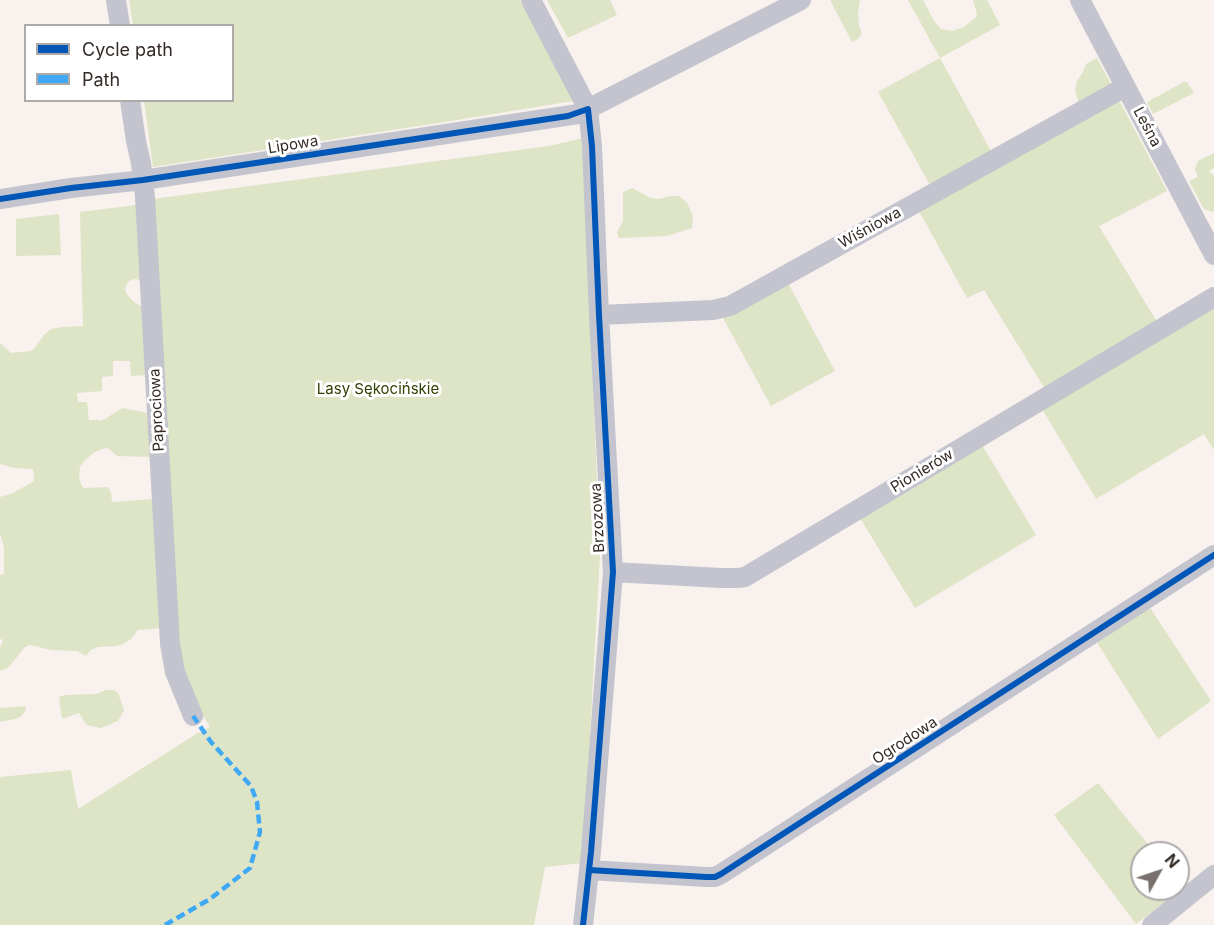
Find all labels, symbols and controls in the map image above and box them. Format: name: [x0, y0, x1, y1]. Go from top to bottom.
legend: [24, 24, 234, 102]
text: Cycle path: [82, 39, 173, 60]
text: Path: [82, 69, 120, 90]
street label: Leśna: [1129, 104, 1165, 150]
street label: Lipowa: [267, 132, 319, 158]
street label: Wiśniowa: [836, 204, 904, 252]
street label: Paprociowa: [146, 368, 168, 452]
park label: Lasy Sękocińskie: [317, 380, 439, 398]
street label: Pionierów: [887, 445, 957, 497]
street label: Brzozowa: [587, 483, 609, 553]
street label: Ogrodowa: [869, 713, 941, 769]
north arrow: [1130, 841, 1190, 901]
text: N: [1161, 850, 1184, 872]

